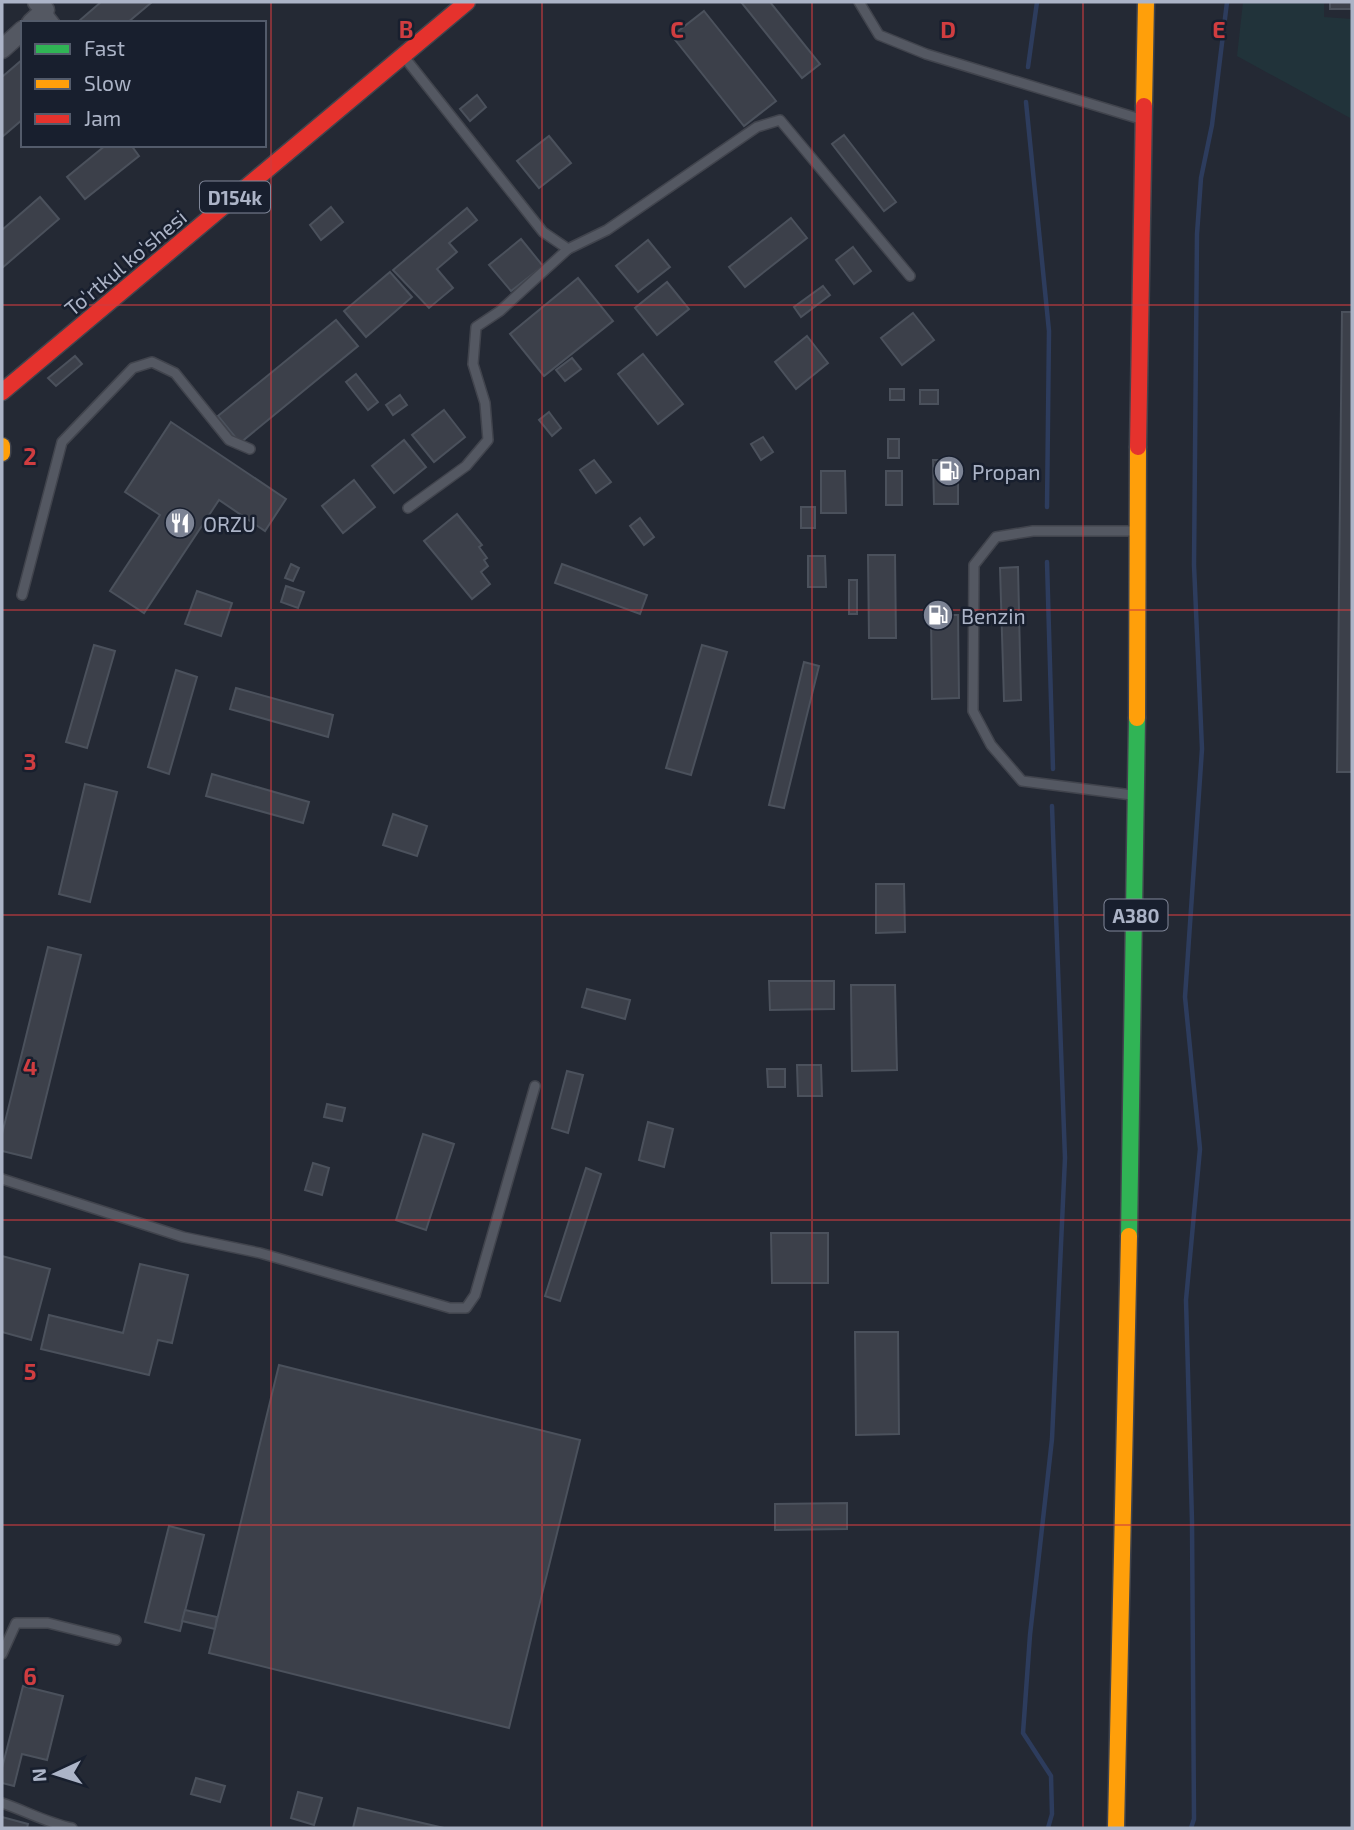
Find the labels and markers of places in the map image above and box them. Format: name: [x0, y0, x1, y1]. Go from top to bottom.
fuel station icon: Propan: [932, 454, 966, 488]
place label: Propan: [972, 459, 1040, 484]
restaurant icon: ORZU: [163, 506, 197, 540]
place label: ORZU: [203, 511, 256, 536]
fuel station icon: Benzin: [921, 598, 955, 632]
place label: Benzin: [961, 603, 1026, 628]

